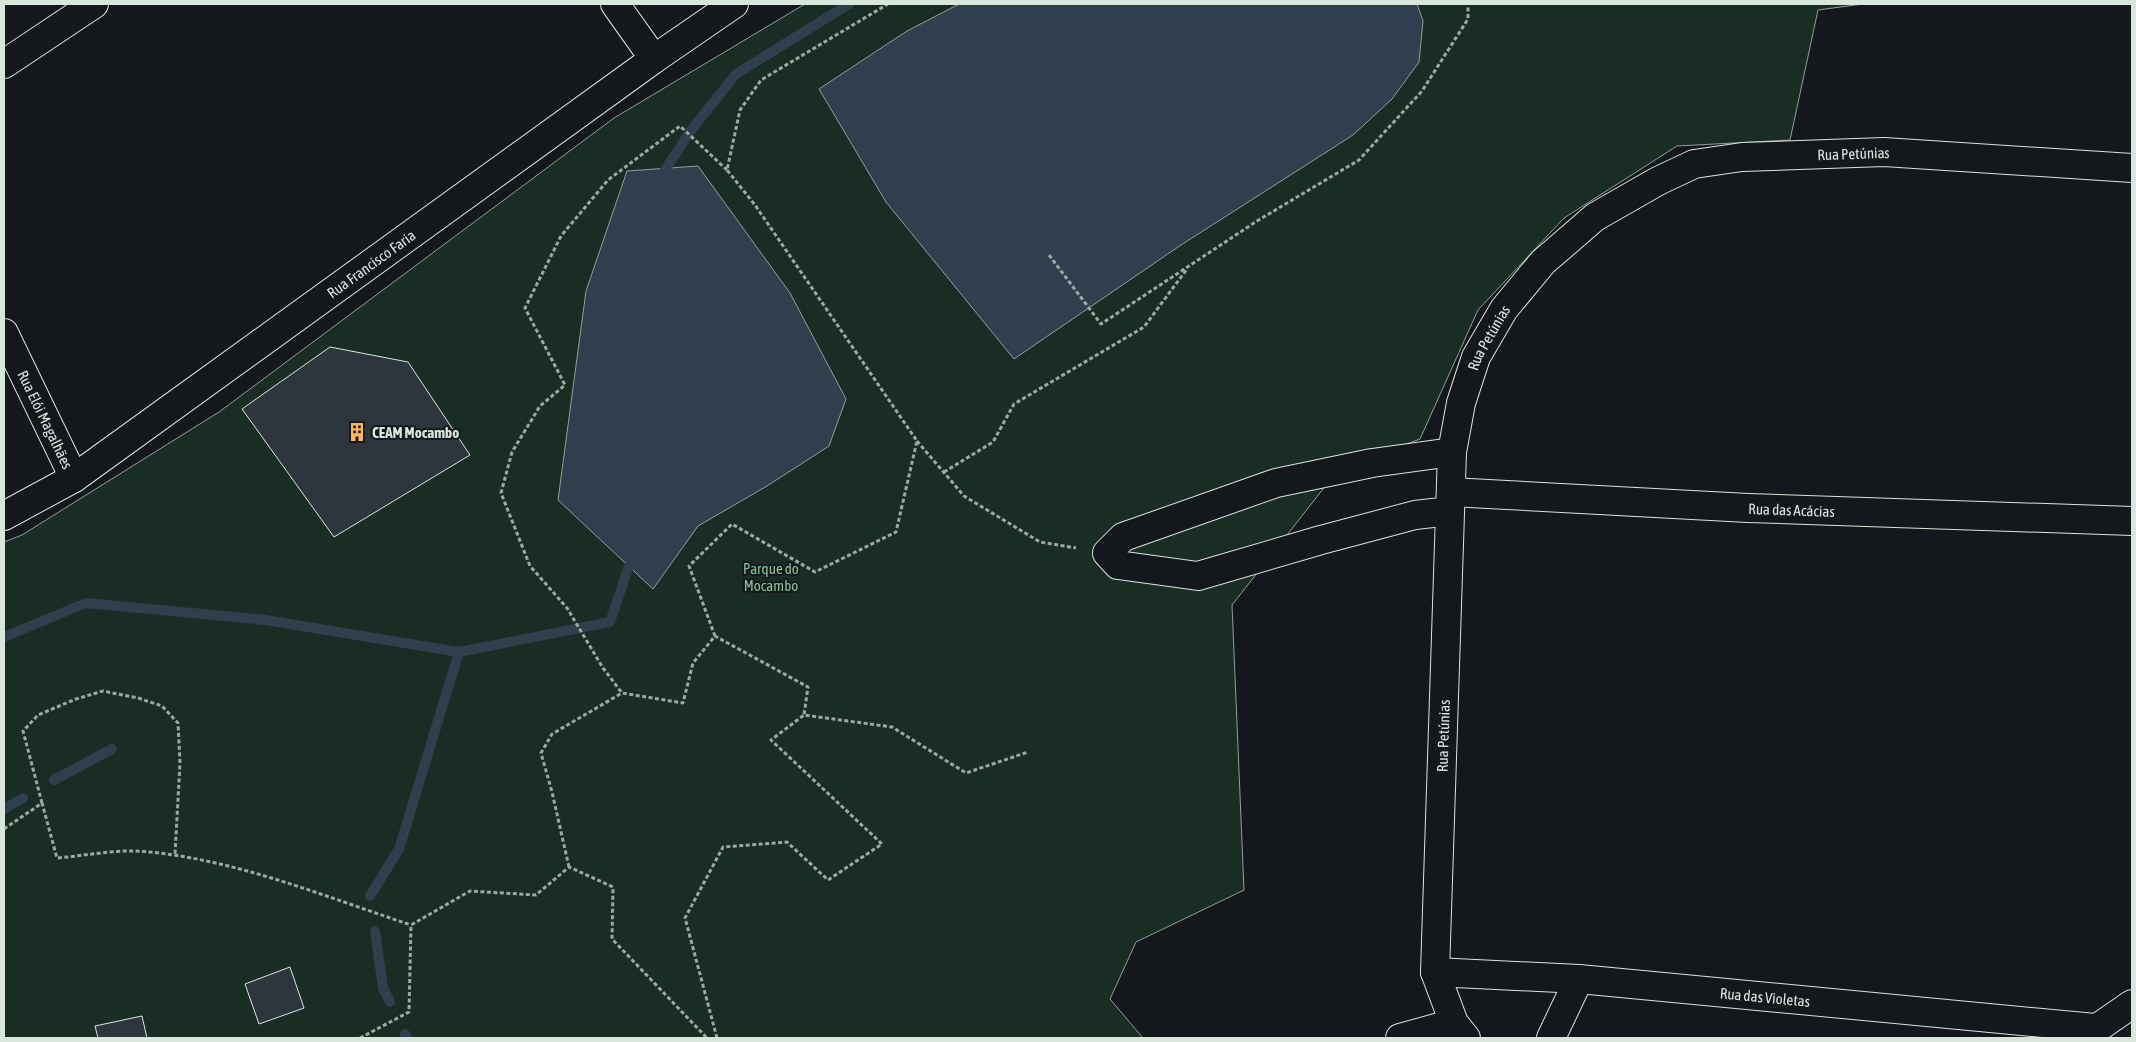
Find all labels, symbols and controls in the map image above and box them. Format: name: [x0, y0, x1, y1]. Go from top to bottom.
street label: Rua Petúnias: [1817, 143, 1890, 163]
street label: Rua Francisco Faria: [324, 226, 418, 301]
street label: Rua Petúnias: [1464, 301, 1513, 372]
street label: Rua Elói Magalhães: [15, 368, 77, 471]
building icon: CEAM Mocambo: [346, 421, 368, 443]
place label: CEAM Mocambo: [372, 424, 459, 441]
street label: Rua das Acácias: [1748, 500, 1835, 519]
park label: Parque do Mocambo: [743, 560, 799, 594]
street label: Rua Petúnias: [1433, 699, 1452, 772]
street label: Rua das Violetas: [1719, 984, 1811, 1009]

